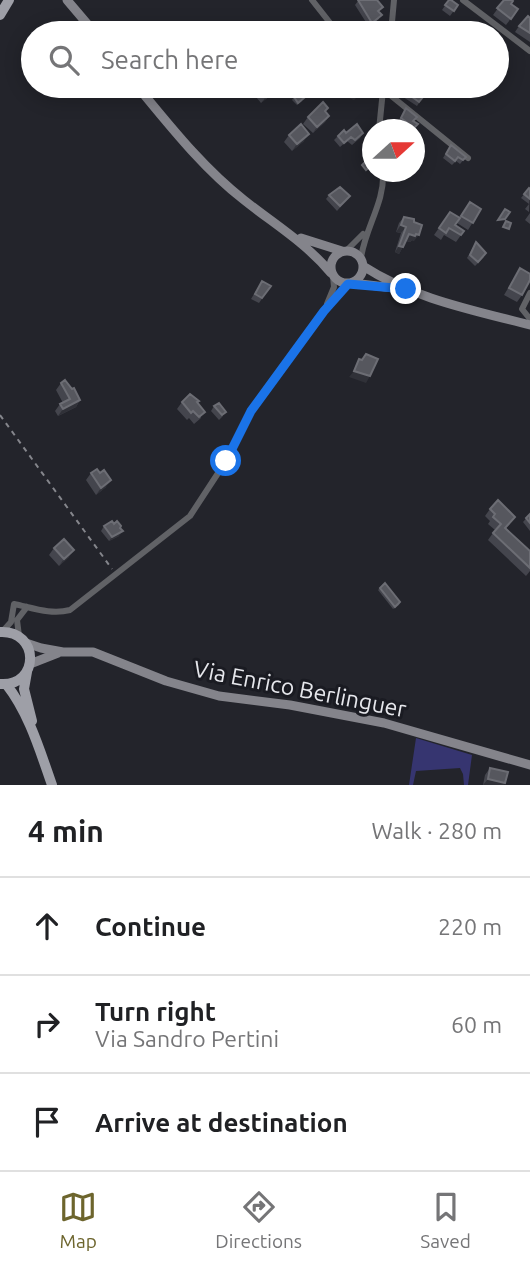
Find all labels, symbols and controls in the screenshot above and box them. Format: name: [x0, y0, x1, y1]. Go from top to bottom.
search box: [21, 21, 509, 98]
icon: search: [45, 41, 83, 79]
text: Search here: [101, 45, 238, 74]
north arrow: [362, 119, 425, 182]
route end: [390, 273, 421, 304]
route start: [210, 445, 241, 476]
street label: Via Enrico Berlinguer: [192, 656, 409, 721]
text: 4 min: [28, 814, 104, 848]
text: Walk · 280 m: [371, 818, 502, 843]
icon: ahead: [28, 907, 66, 945]
text: Continue: [95, 912, 206, 941]
text: 220 m: [438, 914, 502, 939]
text: Turn right: [95, 997, 216, 1026]
icon: right: [28, 1005, 66, 1043]
text: 60 m: [451, 1012, 502, 1037]
text: Via Sandro Pertini: [95, 1026, 279, 1051]
icon: arrive: [28, 1103, 66, 1141]
text: Arrive at destination: [95, 1108, 348, 1137]
tab: Map: [59, 1188, 97, 1252]
tab: Directions: [215, 1188, 302, 1252]
tab: Saved: [420, 1188, 471, 1252]

